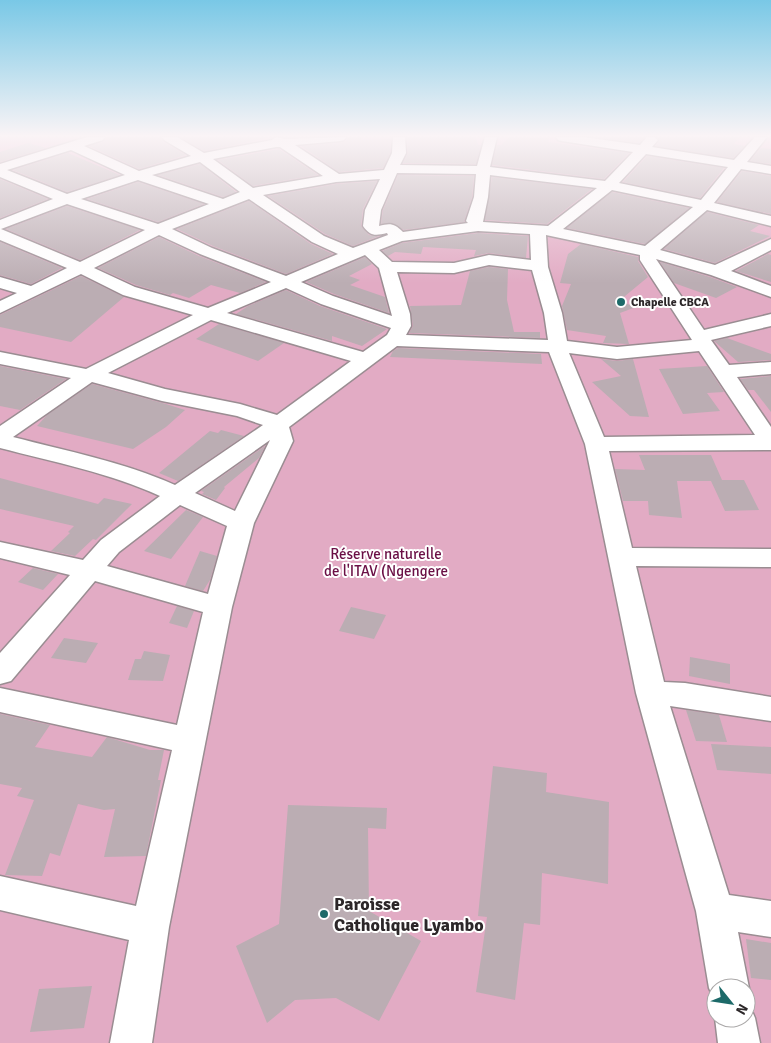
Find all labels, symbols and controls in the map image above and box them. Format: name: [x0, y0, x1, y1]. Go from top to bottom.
place label: Chapelle CBCA: [631, 295, 709, 310]
marker: Chapelle CBCA: [615, 296, 627, 308]
park label: Réserve naturelle de l'ITAV (Ngengere: [324, 545, 448, 580]
place label: Paroisse Catholique Lyambo: [334, 893, 484, 936]
marker: Paroisse Catholique Lyambo: [318, 908, 330, 920]
north arrow: [706, 978, 756, 1028]
text: N: [732, 1001, 752, 1018]

